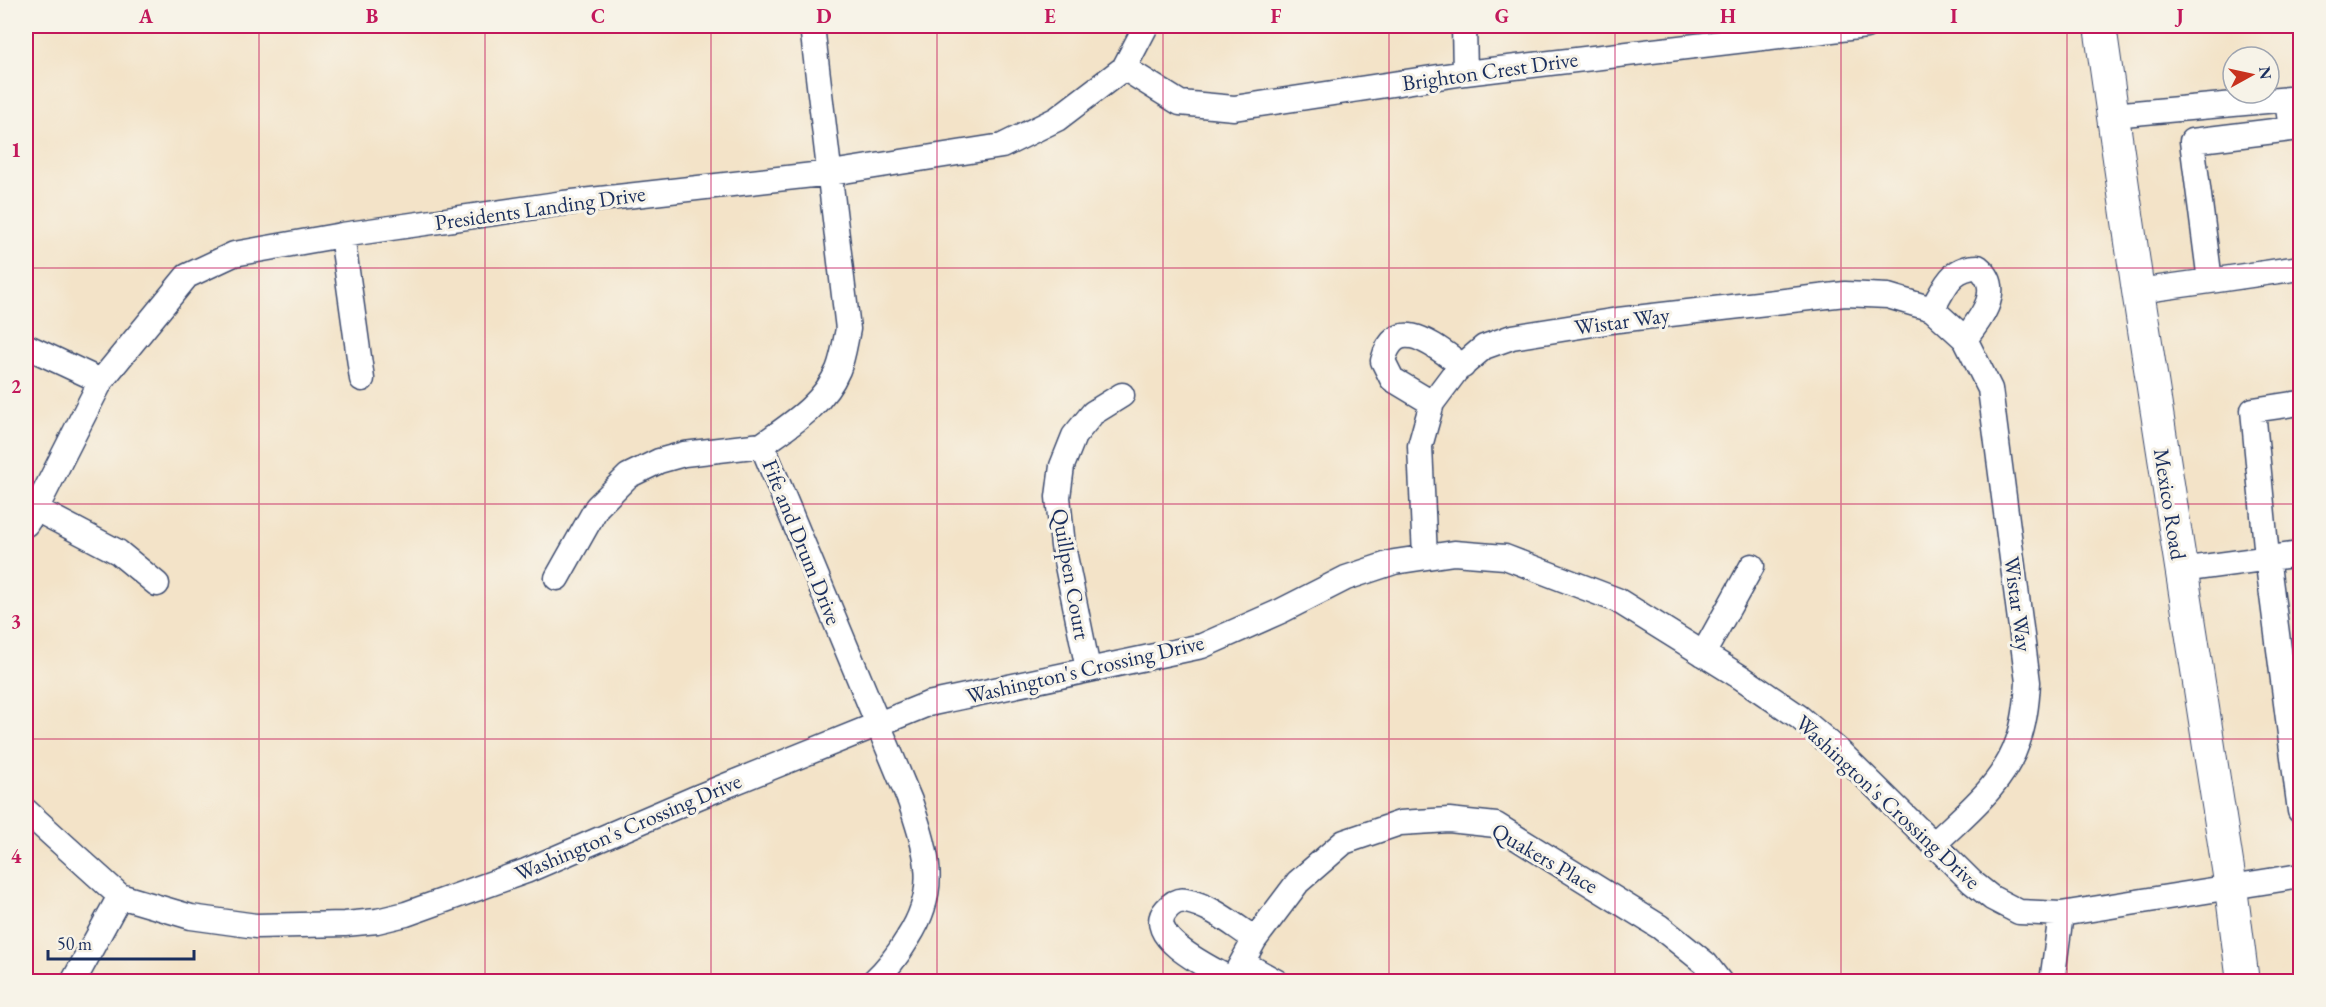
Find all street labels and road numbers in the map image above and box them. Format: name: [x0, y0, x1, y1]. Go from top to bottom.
street label: Brighton Crest Drive: [1400, 44, 1580, 98]
street label: Presidents Landing Drive: [433, 179, 648, 237]
street label: Wistar Way: [1573, 300, 1672, 342]
street label: Mexico Road: [2147, 446, 2193, 563]
street label: Fife and Drum Drive: [756, 455, 849, 629]
street label: Quillpen Court: [1045, 506, 1097, 642]
street label: Wistar Way: [1997, 555, 2039, 654]
street label: Washington's Crossing Drive: [963, 627, 1207, 710]
street label: Washington's Crossing Drive: [1789, 708, 1987, 896]
street label: Washington's Crossing Drive: [510, 766, 746, 888]
street label: Quakers Place: [1487, 816, 1604, 900]

